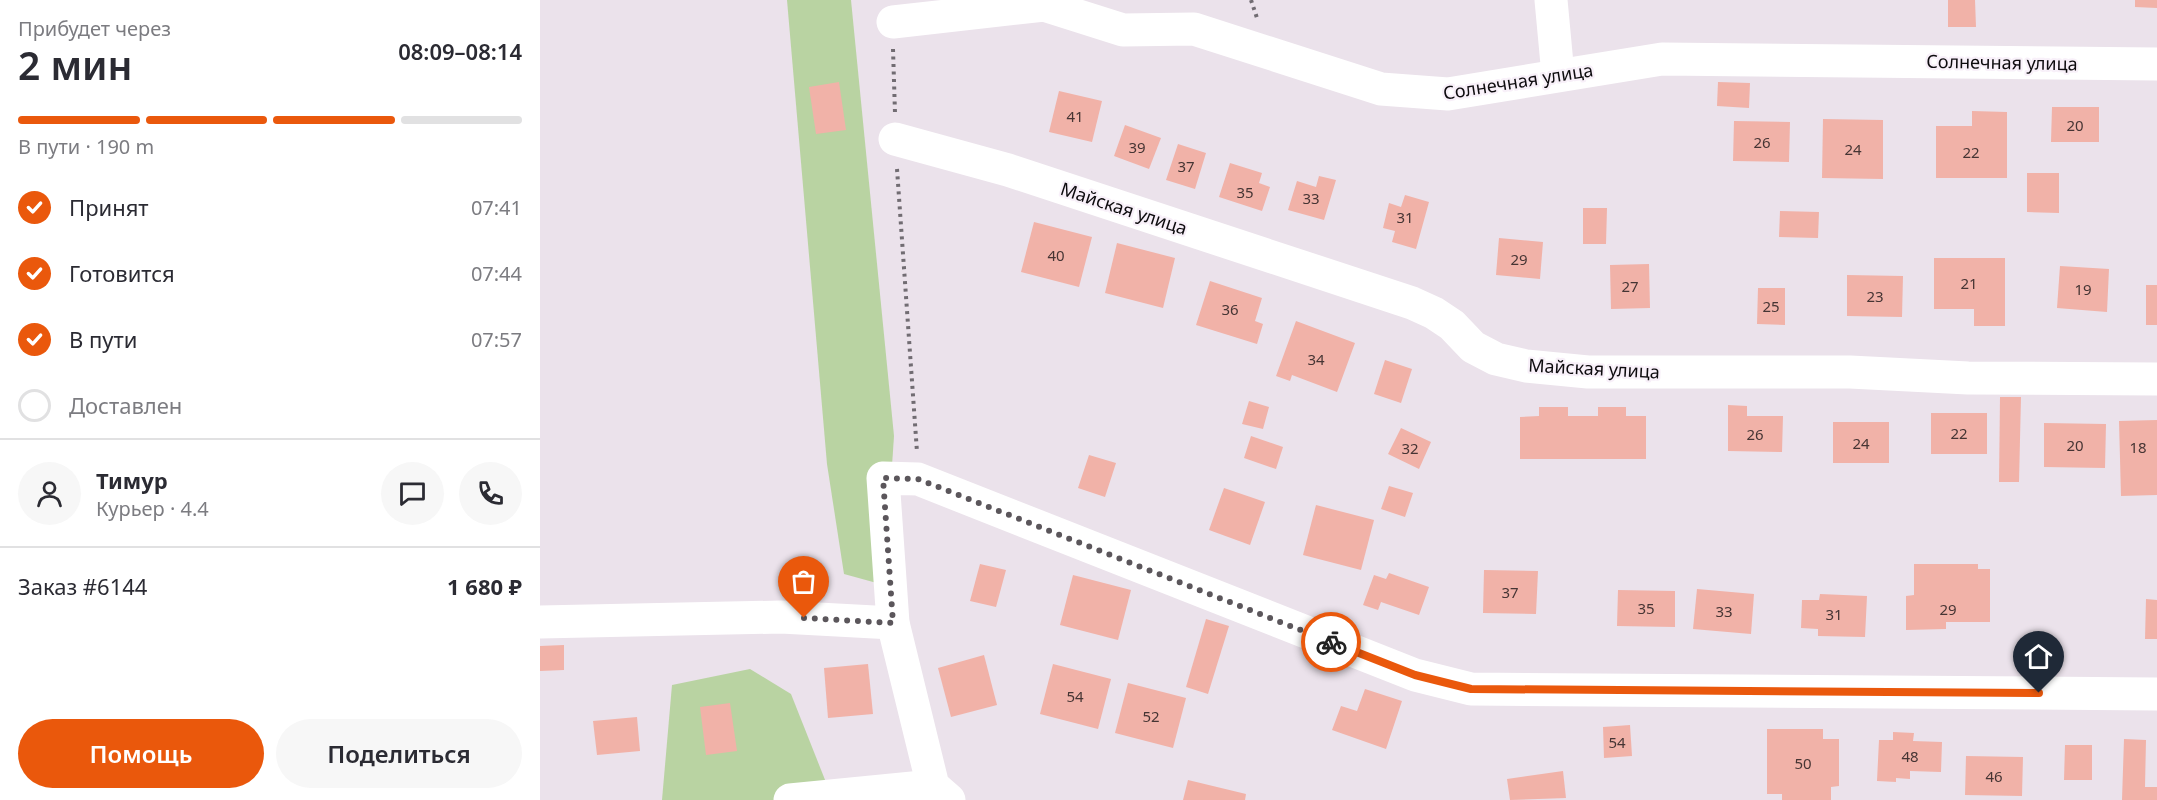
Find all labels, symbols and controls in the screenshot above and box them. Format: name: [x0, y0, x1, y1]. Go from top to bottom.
text: Прибудет через: [18, 15, 171, 42]
text: 08:09–08:14: [398, 36, 522, 66]
text: 2 мин: [18, 38, 133, 91]
street label: Солнечная улица: [1926, 49, 2078, 75]
street label: Солнечная улица: [1441, 57, 1595, 105]
house number: 41: [1066, 106, 1084, 126]
house number: 20: [2066, 115, 2084, 135]
house number: 26: [1753, 132, 1771, 152]
text: В пути · 190 m: [18, 133, 154, 160]
house number: 39: [1128, 137, 1146, 157]
house number: 24: [1844, 139, 1862, 159]
house number: 22: [1962, 142, 1980, 162]
house number: 37: [1177, 156, 1195, 176]
street label: Майская улица: [1058, 176, 1190, 240]
house number: 35: [1236, 182, 1254, 202]
house number: 33: [1302, 188, 1320, 208]
icon: check: [18, 191, 51, 224]
text: Принят: [69, 192, 149, 222]
text: 07:41: [471, 194, 522, 221]
house number: 31: [1396, 207, 1414, 227]
house number: 40: [1047, 245, 1065, 265]
house number: 29: [1510, 249, 1528, 269]
icon: check: [18, 257, 51, 290]
text: Готовится: [69, 258, 175, 288]
text: 07:44: [471, 260, 522, 287]
house number: 21: [1960, 273, 1978, 293]
house number: 27: [1621, 276, 1639, 296]
house number: 19: [2074, 279, 2092, 299]
house number: 23: [1866, 286, 1884, 306]
house number: 25: [1762, 296, 1780, 316]
house number: 36: [1221, 299, 1239, 319]
icon: check: [18, 323, 51, 356]
text: В пути: [69, 324, 137, 354]
text: 07:57: [471, 326, 522, 353]
house number: 34: [1307, 349, 1325, 369]
street label: Майская улица: [1528, 353, 1660, 383]
text: Доставлен: [69, 390, 182, 420]
house number: 22: [1950, 423, 1968, 443]
house number: 26: [1746, 424, 1764, 444]
house number: 24: [1852, 433, 1870, 453]
house number: 20: [2066, 435, 2084, 455]
house number: 18: [2129, 437, 2147, 457]
house number: 32: [1401, 438, 1419, 458]
button: person: [18, 462, 81, 525]
button: chat: [381, 462, 444, 525]
button: phone: [459, 462, 522, 525]
text: Тимур: [96, 465, 168, 495]
text: Курьер · 4.4: [96, 495, 209, 522]
pin: [778, 556, 829, 618]
icon: bag: [787, 565, 820, 598]
text: Заказ #6144: [18, 571, 147, 601]
text: 1 680 ₽: [447, 571, 522, 601]
house number: 37: [1501, 582, 1519, 602]
house number: 35: [1637, 598, 1655, 618]
house number: 29: [1939, 599, 1957, 619]
house number: 33: [1715, 601, 1733, 621]
house number: 31: [1825, 604, 1843, 624]
courier: [1301, 612, 1361, 672]
icon: bike: [1315, 626, 1348, 659]
pin: [2013, 631, 2064, 693]
icon: home: [2022, 640, 2055, 673]
house number: 54: [1066, 686, 1084, 706]
house number: 52: [1142, 706, 1160, 726]
button: Помощь: [18, 719, 264, 788]
button: Поделиться: [276, 719, 522, 788]
house number: 54: [1608, 732, 1626, 752]
house number: 48: [1901, 746, 1919, 766]
house number: 50: [1794, 753, 1812, 773]
house number: 46: [1985, 766, 2003, 786]

